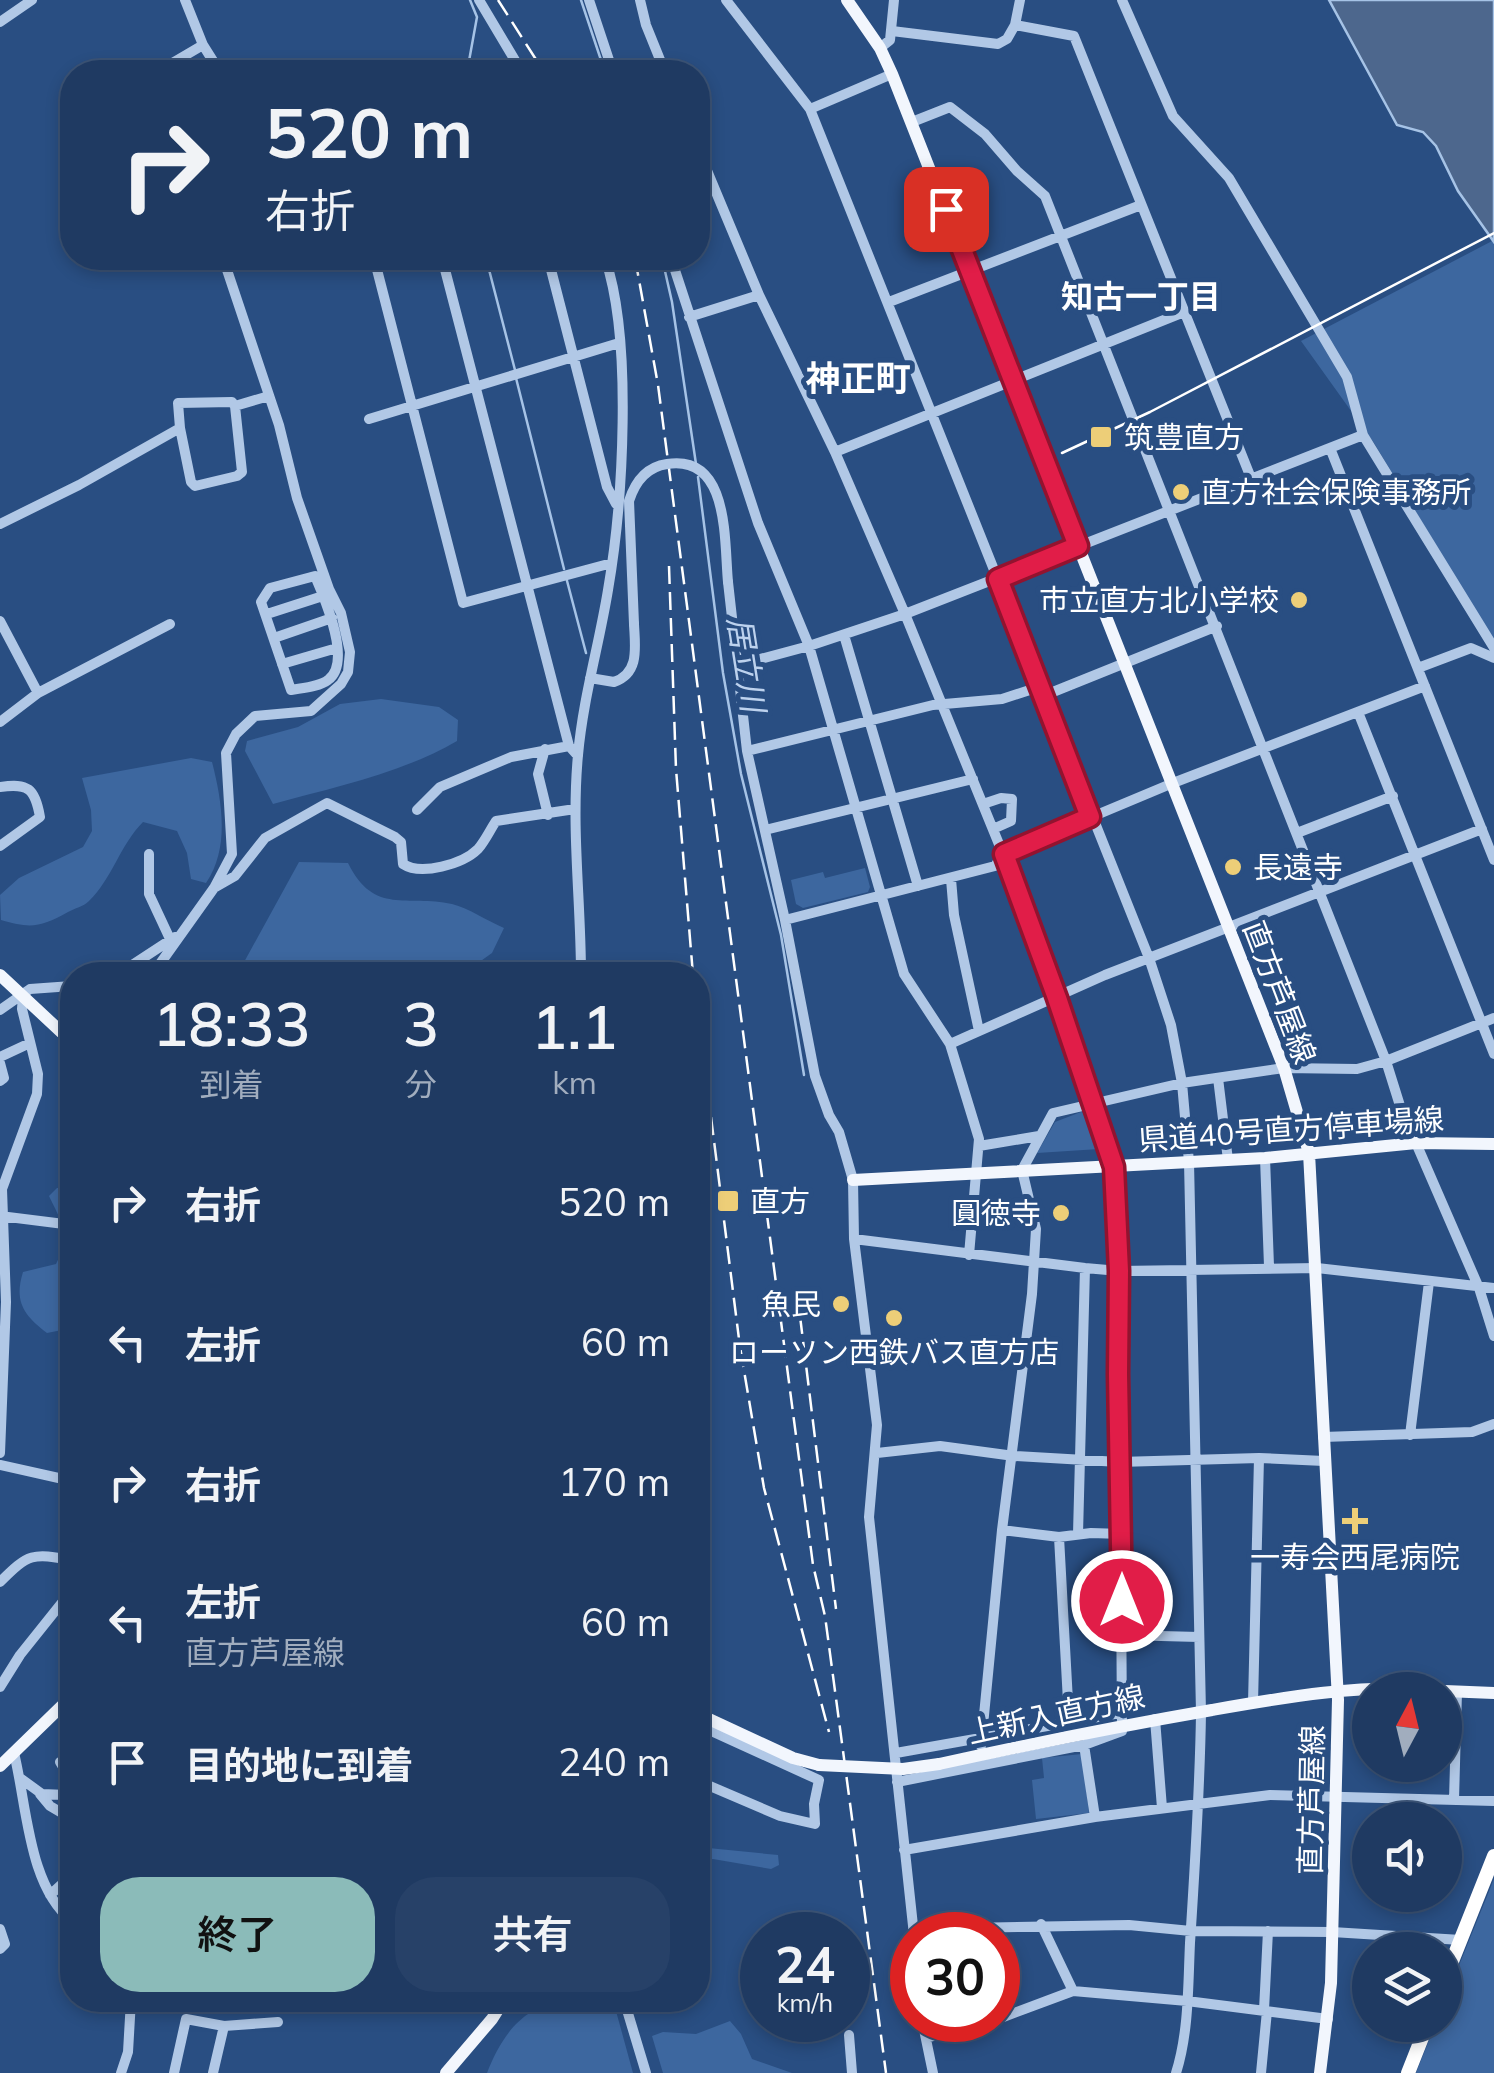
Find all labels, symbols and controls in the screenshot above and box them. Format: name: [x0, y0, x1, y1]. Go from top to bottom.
text: 520 m: [265, 88, 473, 176]
icon: right: [100, 100, 230, 230]
pin: [904, 167, 989, 252]
text: 右折: [265, 182, 355, 238]
icon: arrive: [919, 182, 974, 237]
district label: 知古一丁目: [1061, 276, 1221, 316]
district label: 神正町: [805, 356, 911, 400]
place label: 筑豊直方: [1124, 418, 1244, 456]
marker: 筑豊直方: [1088, 424, 1114, 450]
place label: 直方社会保険事務所: [1201, 473, 1471, 511]
marker: 直方社会保険事務所: [1170, 481, 1192, 503]
place label: 市立直方北小学校: [1039, 581, 1279, 619]
marker: 市立直方北小学校: [1288, 589, 1310, 611]
water label: 居立川: [720, 613, 775, 717]
place label: 長遠寺: [1253, 848, 1343, 886]
marker: 長遠寺: [1222, 856, 1244, 878]
street label: 直方芦屋線: [1235, 915, 1325, 1069]
text: 18:33: [152, 986, 311, 1061]
text: 3: [403, 986, 439, 1061]
text: 1.1: [531, 989, 618, 1064]
text: km: [552, 1062, 597, 1102]
text: 到着: [199, 1064, 264, 1104]
text: 分: [405, 1064, 437, 1104]
street label: 県道40号直方停車場線: [1137, 1099, 1445, 1159]
icon: right: [100, 1175, 155, 1230]
text: 520 m: [558, 1178, 670, 1226]
text: 右折: [185, 1181, 261, 1229]
place label: 直方: [750, 1182, 810, 1220]
marker: 直方: [715, 1188, 741, 1214]
place label: 圓徳寺: [951, 1194, 1041, 1232]
marker: 圓徳寺: [1050, 1202, 1072, 1224]
place label: 魚民: [761, 1285, 821, 1323]
marker: 魚民: [830, 1293, 852, 1315]
marker: ローソン西鉄バス直方店: [883, 1307, 905, 1329]
icon: left: [100, 1315, 155, 1370]
text: 60 m: [581, 1318, 670, 1366]
text: 左折: [185, 1321, 261, 1369]
place label: ローソン西鉄バス直方店: [729, 1333, 1059, 1371]
icon: right: [100, 1455, 155, 1510]
text: 170 m: [558, 1458, 670, 1506]
text: 右折: [185, 1461, 261, 1509]
marker: 一寿会西尾病院: [1342, 1508, 1368, 1534]
place label: 一寿会西尾病院: [1250, 1538, 1460, 1576]
position arrow: [1070, 1549, 1174, 1653]
text: 左折: [185, 1578, 261, 1626]
icon: left: [100, 1595, 155, 1650]
text: 60 m: [581, 1598, 670, 1646]
text: 直方芦屋線: [185, 1632, 345, 1672]
north arrow: [1352, 1672, 1462, 1782]
map controls: [1352, 1672, 1462, 2042]
street label: 上新入直方線: [964, 1677, 1148, 1751]
street label: 直方芦屋線: [1291, 1725, 1331, 1875]
icon: arrive: [100, 1735, 155, 1790]
text: 240 m: [558, 1738, 670, 1786]
text: 目的地に到着: [185, 1741, 413, 1789]
button: sound: [1352, 1802, 1462, 1912]
button: 終了: [100, 1877, 375, 1992]
button: 共有: [395, 1877, 670, 1992]
speed limit sign: 30: [890, 1912, 1020, 2042]
button: layers: [1352, 1932, 1462, 2042]
text: 24: [775, 1933, 835, 1996]
text: km/h: [777, 1987, 833, 2018]

